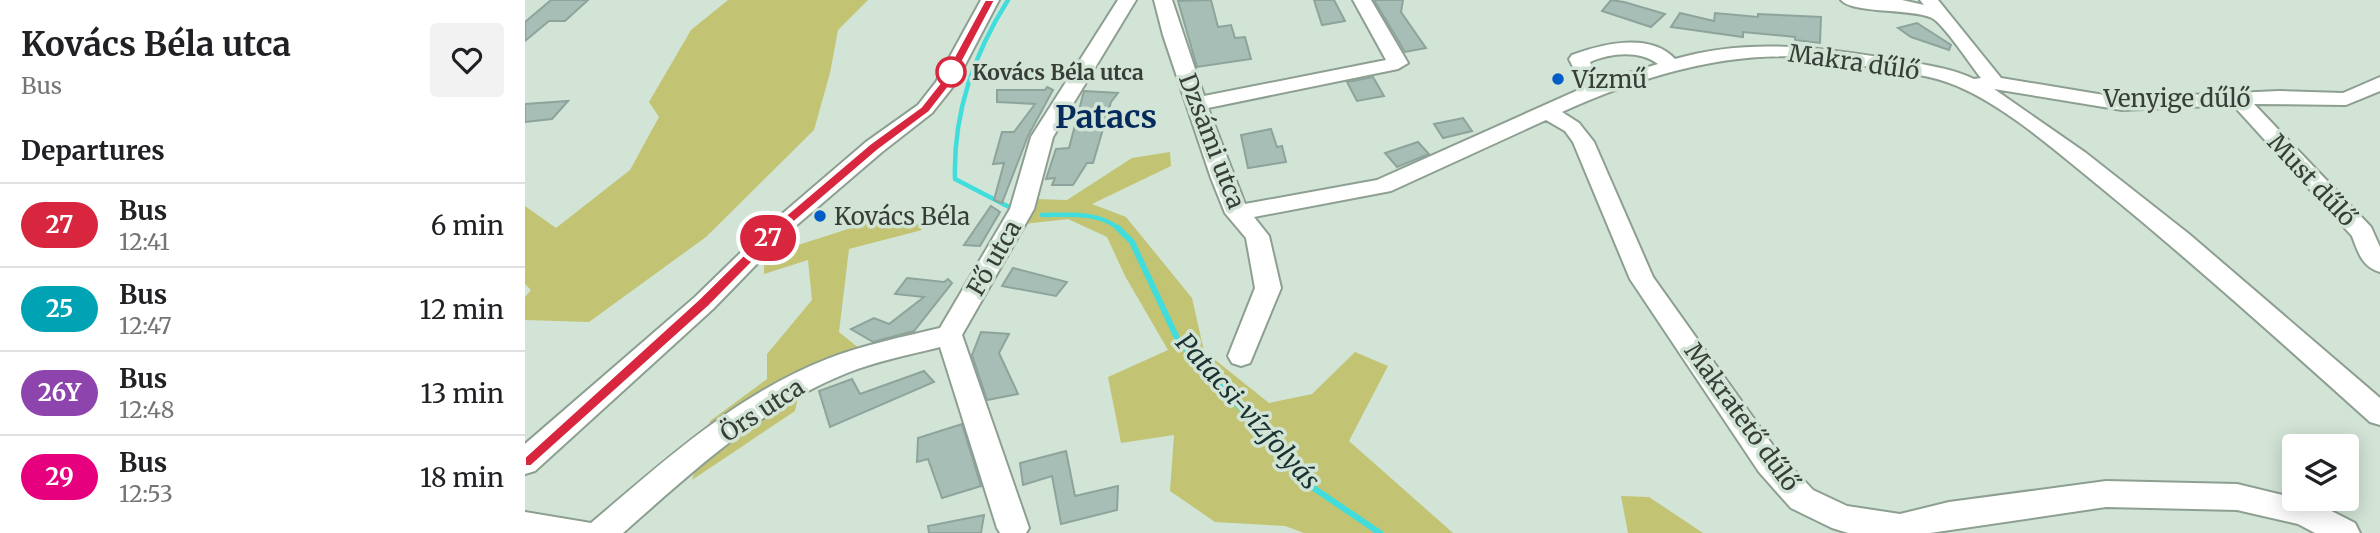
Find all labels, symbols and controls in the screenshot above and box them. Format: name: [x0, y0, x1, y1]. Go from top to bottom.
button: heart: [430, 23, 504, 97]
text: Kovács Béla utca: [21, 24, 291, 65]
street label: Makra dűlő: [1787, 37, 1921, 87]
marker: Kovács Béla utca: [936, 57, 966, 87]
place label: Kovács Béla utca: [972, 59, 1144, 86]
place label: Vízmű: [1571, 64, 1647, 95]
street label: Dzsámi utca: [1172, 69, 1252, 213]
text: Bus: [21, 71, 62, 100]
marker: Vízmű: [1550, 71, 1566, 87]
street label: Venyige dűlő: [2102, 83, 2251, 114]
district label: Patacs: [1055, 97, 1157, 137]
street label: Must dűlő: [2261, 127, 2363, 233]
text: Departures: [21, 134, 165, 167]
text: Bus: [119, 194, 167, 227]
place label: Kovács Béla: [834, 201, 970, 232]
marker: Kovács Béla: [812, 208, 828, 224]
text: 27: [46, 209, 73, 240]
text: 6 min: [431, 209, 504, 242]
line badge: 27: [737, 215, 799, 261]
street label: Fő utca: [960, 215, 1028, 301]
text: 27: [754, 222, 782, 253]
text: 12:41: [119, 227, 170, 256]
text: Bus: [119, 278, 167, 311]
text: 25: [46, 293, 73, 324]
text: 12 min: [420, 293, 504, 326]
text: 12:47: [119, 311, 172, 340]
water label: Patacsi-vízfolyás: [1169, 326, 1327, 496]
street label: Makratető dűlő: [1678, 337, 1806, 497]
text: Bus: [119, 362, 167, 395]
street label: Örs utca: [714, 371, 810, 449]
text: 26Y: [38, 377, 81, 408]
text: 13 min: [420, 377, 504, 410]
text: 12:48: [119, 395, 175, 424]
map controls: [2282, 434, 2359, 511]
button: layers: [2282, 434, 2359, 511]
text: Bus: [119, 446, 167, 479]
text: 29: [45, 461, 74, 492]
text: 18 min: [420, 461, 504, 494]
text: 12:53: [119, 479, 173, 508]

